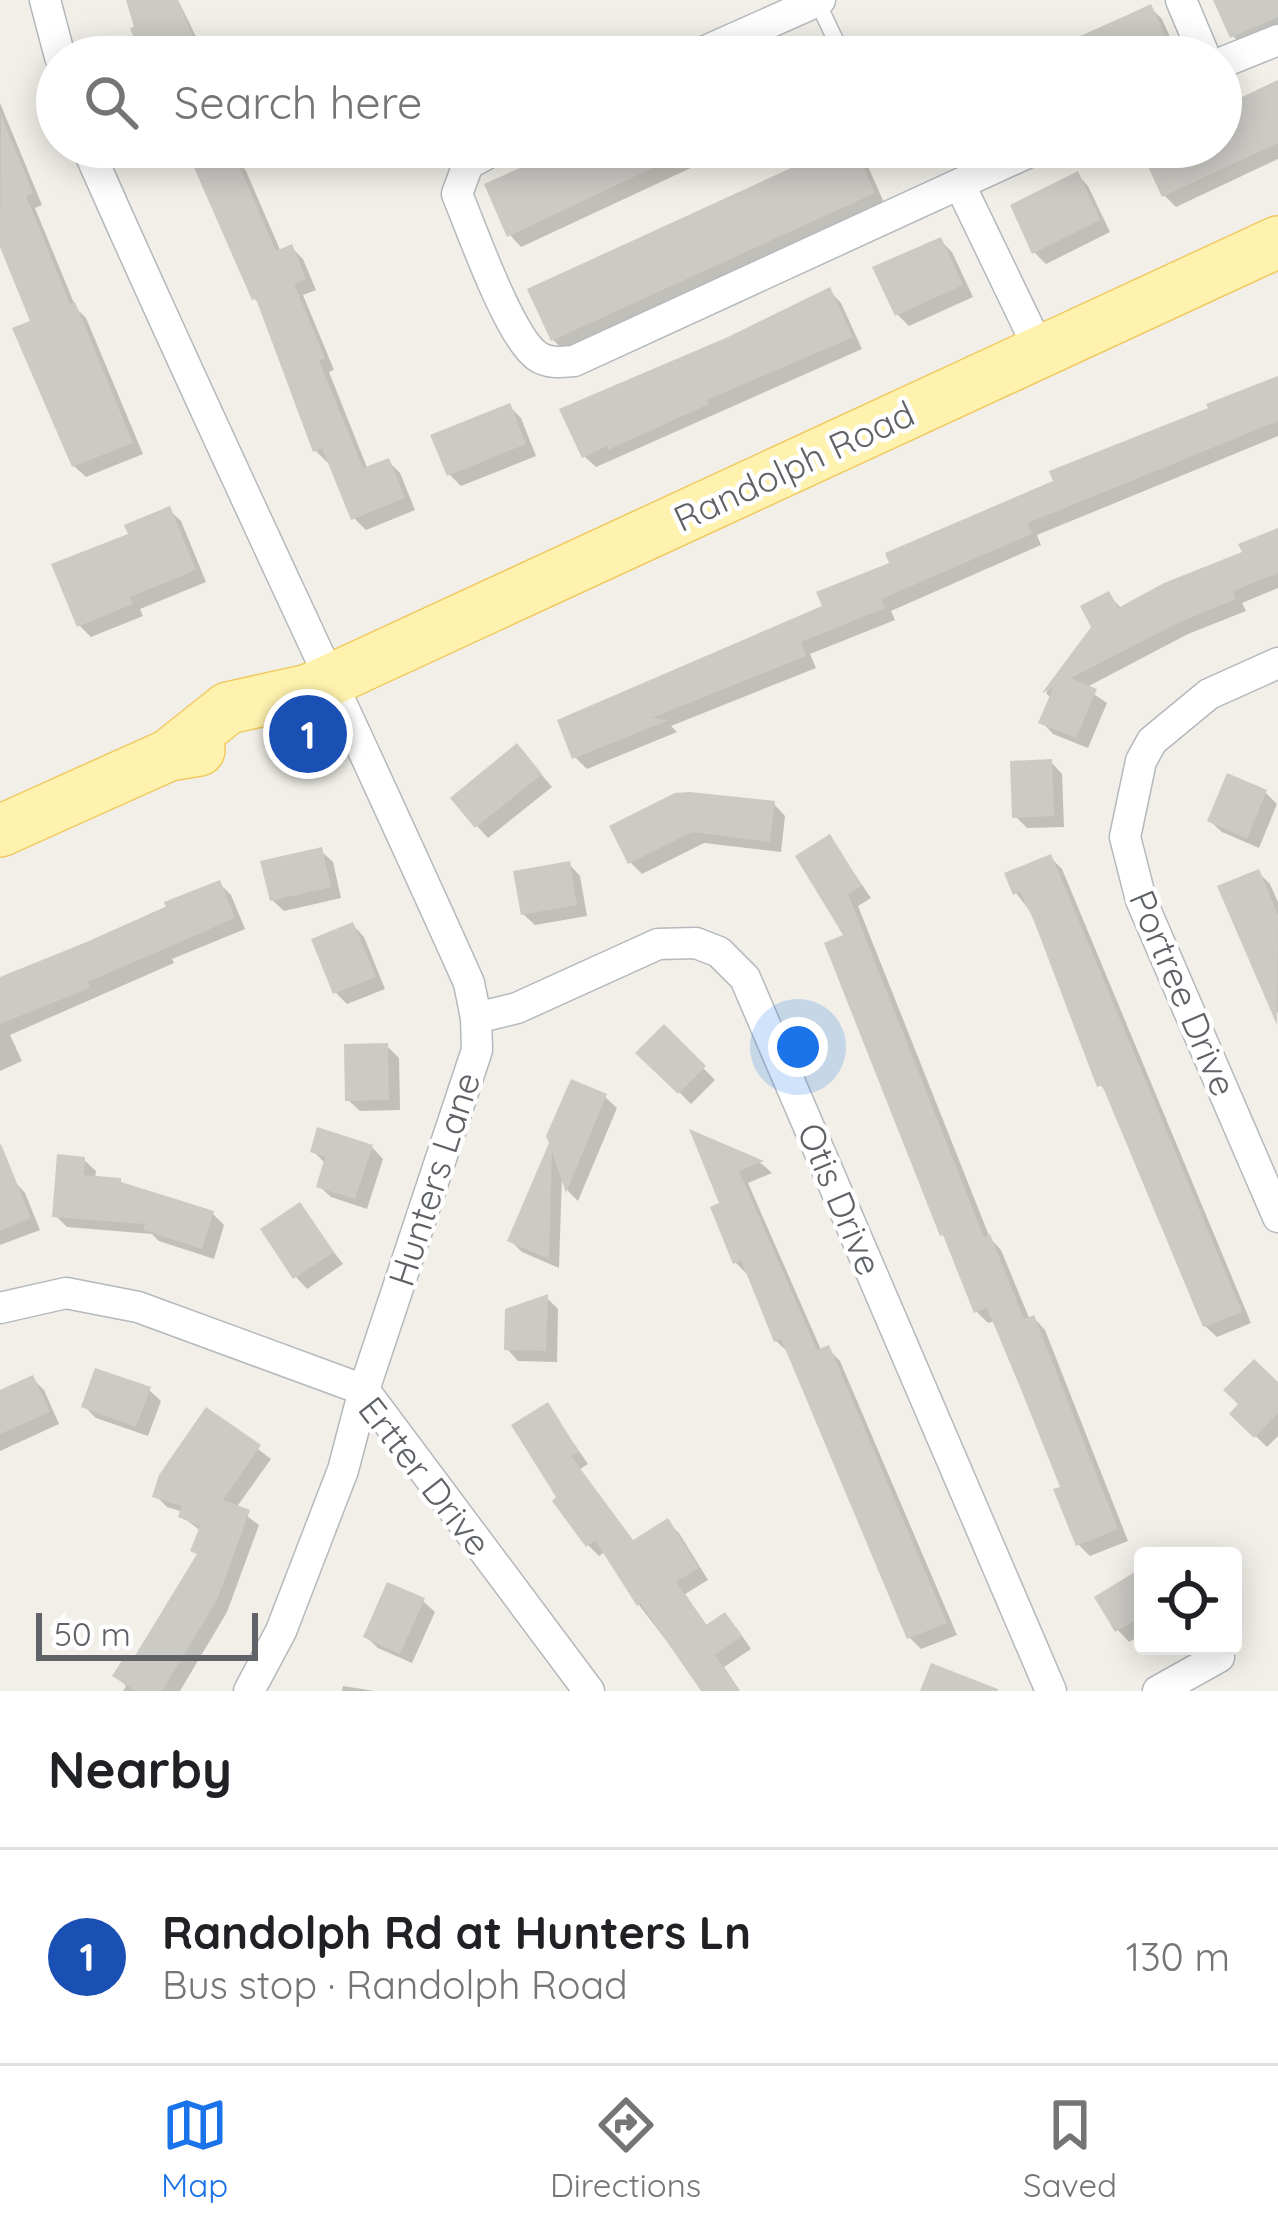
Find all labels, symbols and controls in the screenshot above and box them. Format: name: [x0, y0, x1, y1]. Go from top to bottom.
search box: [36, 36, 1242, 168]
icon: search: [78, 69, 144, 135]
text: Search here: [174, 74, 422, 130]
street label: Randolph Road: [666, 390, 921, 541]
pin: 1: [269, 689, 347, 779]
street label: Portree Drive: [1120, 883, 1247, 1102]
your location: [768, 1017, 828, 1077]
street label: Hunters Lane: [378, 1066, 489, 1291]
street label: Otis Drive: [788, 1116, 893, 1282]
street label: Ertter Drive: [349, 1387, 501, 1564]
map controls: [1134, 1547, 1242, 1655]
button: locate: [1134, 1547, 1242, 1655]
scale bar: [36, 1607, 258, 1660]
text: 50 m: [54, 1613, 131, 1654]
text: Nearby: [48, 1737, 232, 1801]
text: Randolph Rd at Hunters Ln: [162, 1904, 751, 1960]
text: 1: [79, 1932, 95, 1981]
text: 130 m: [1126, 1932, 1230, 1981]
text: Bus stop · Randolph Road: [162, 1960, 628, 2009]
tab: Map: [161, 2092, 228, 2205]
tab: Directions: [550, 2092, 701, 2205]
tab: Saved: [1023, 2092, 1117, 2205]

